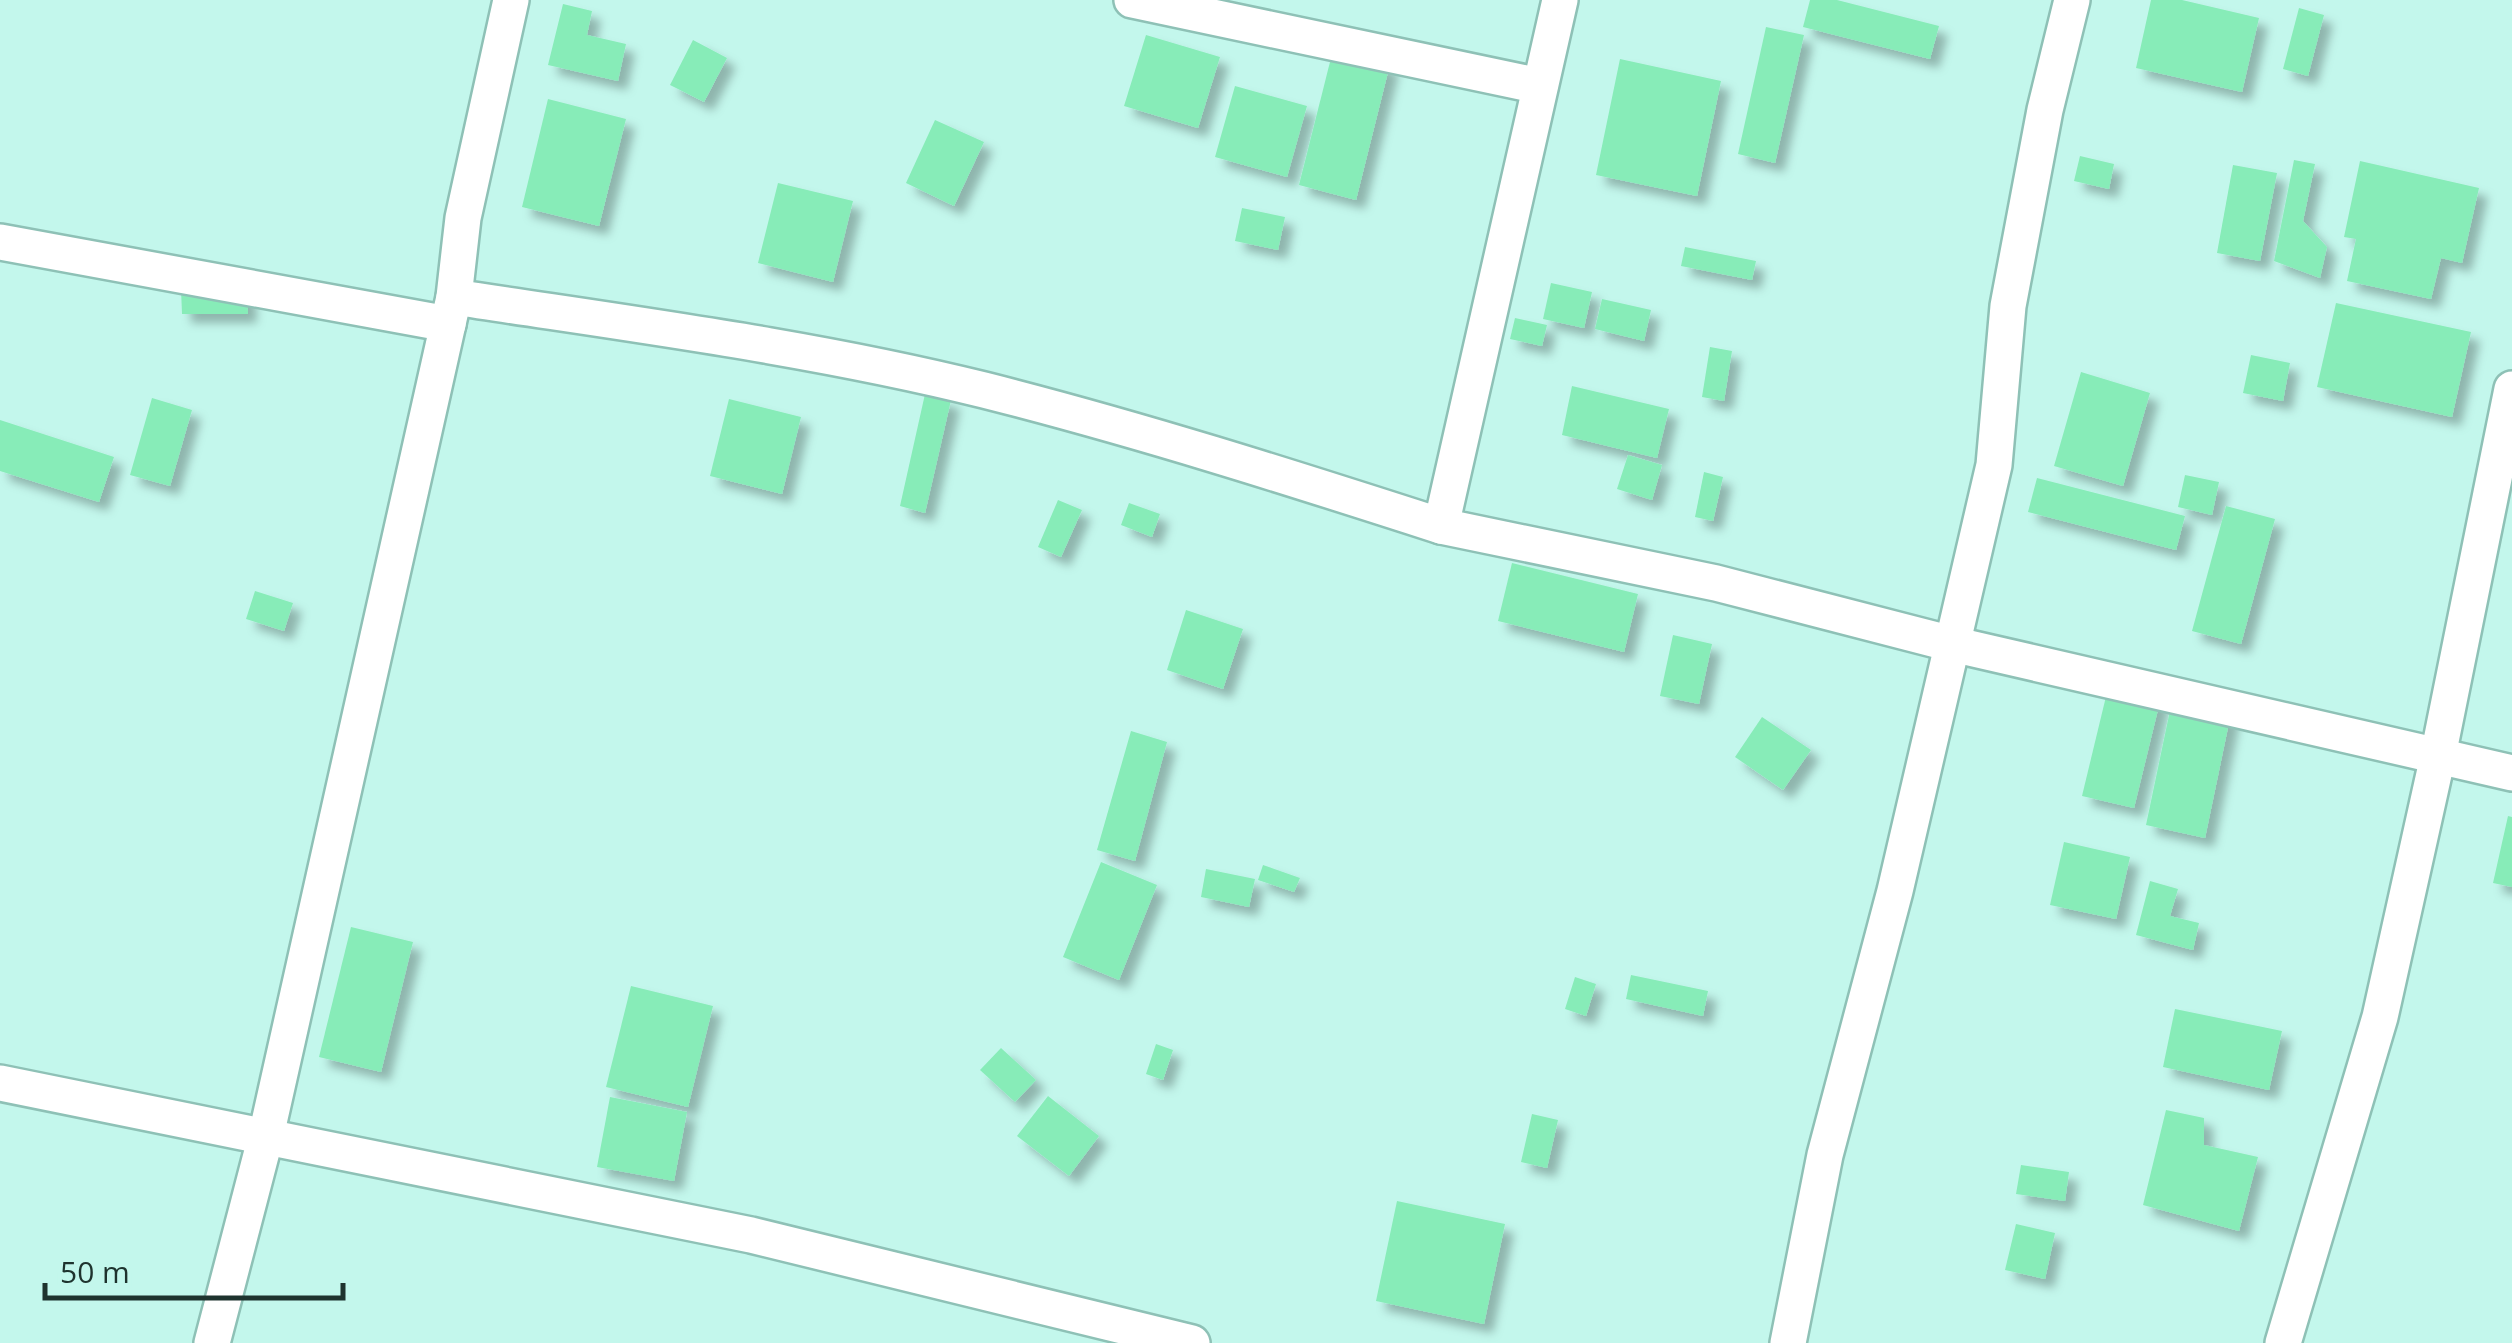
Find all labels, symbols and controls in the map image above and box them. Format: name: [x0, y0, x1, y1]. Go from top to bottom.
scale bar: [45, 1238, 342, 1300]
text: 50 m: [60, 1251, 130, 1292]

